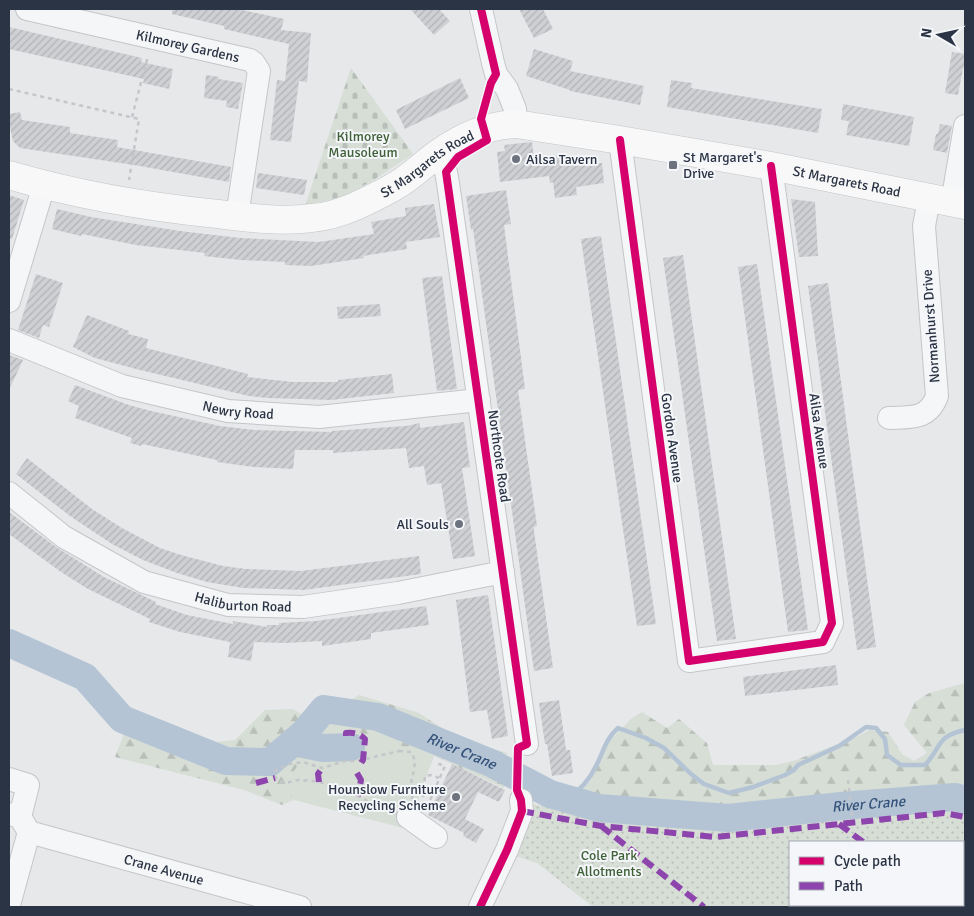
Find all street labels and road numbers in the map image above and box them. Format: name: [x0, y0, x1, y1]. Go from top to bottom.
street label: Kilmorey Gardens: [135, 26, 241, 66]
street label: St Margarets Road: [377, 126, 476, 201]
street label: St Margarets Road: [791, 162, 902, 200]
street label: Normanhurst Drive: [919, 269, 943, 383]
street label: Gordon Avenue: [657, 392, 687, 484]
street label: Ailsa Avenue: [805, 392, 833, 470]
street label: Newry Road: [201, 397, 274, 423]
street label: Northcote Road: [484, 409, 514, 503]
street label: Haliburton Road: [193, 588, 292, 615]
street label: Crane Avenue: [122, 850, 206, 889]

